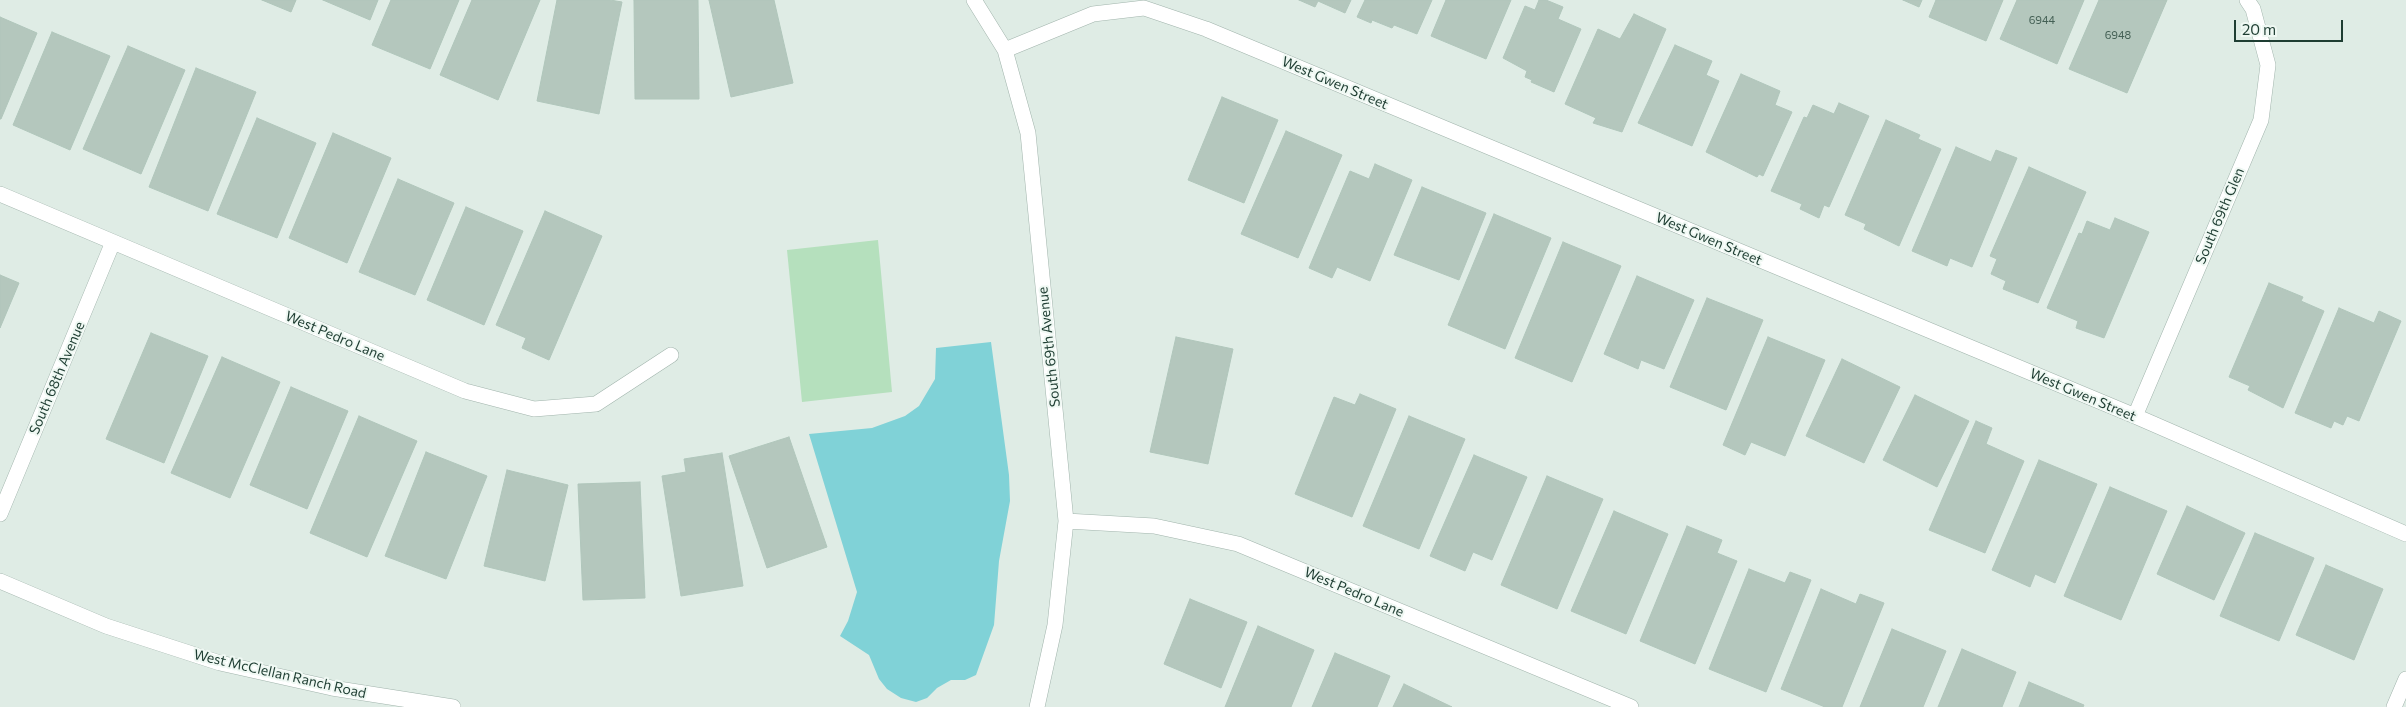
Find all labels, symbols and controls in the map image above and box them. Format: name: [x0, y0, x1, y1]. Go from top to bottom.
scale bar: [2236, 10, 2345, 42]
house number: 6944: [2029, 13, 2055, 27]
text: 20 m: [2242, 20, 2276, 38]
house number: 6948: [2105, 28, 2131, 42]
street label: West Gwen Street: [1279, 53, 1391, 113]
street label: South 69th Glen: [2192, 165, 2248, 267]
street label: West Gwen Street: [1653, 209, 1765, 269]
street label: South 69th Avenue: [1034, 286, 1064, 408]
street label: West Pedro Lane: [283, 307, 387, 365]
street label: South 68th Avenue: [26, 319, 88, 437]
street label: West Gwen Street: [2027, 365, 2139, 425]
street label: West Pedro Lane: [1302, 563, 1406, 621]
street label: West McClellan Ranch Road: [192, 646, 368, 702]

